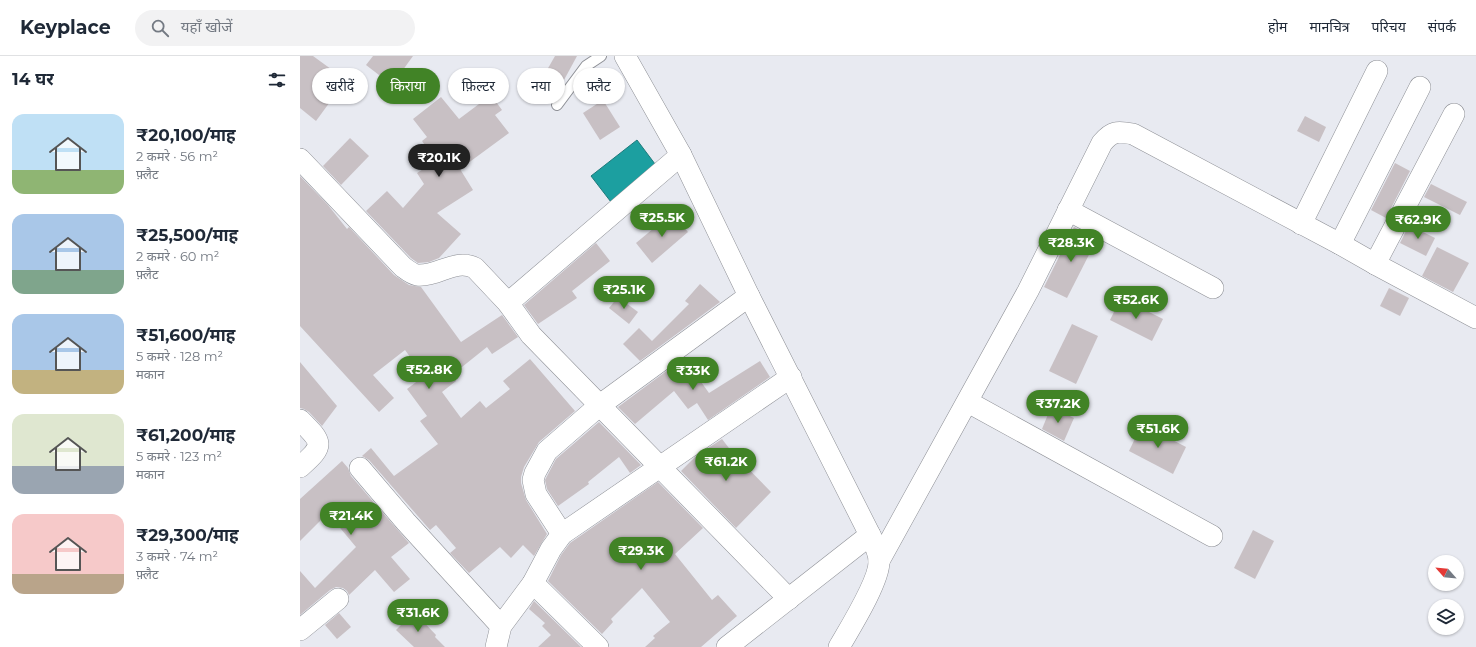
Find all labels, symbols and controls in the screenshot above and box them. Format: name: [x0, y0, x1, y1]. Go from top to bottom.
search box: [135, 10, 415, 46]
text: Keyplace: [20, 16, 111, 39]
icon: search: [149, 17, 171, 39]
text: यहाँ खोजें: [181, 17, 232, 36]
text: होम: [1268, 18, 1287, 36]
text: मानचित्र: [1309, 18, 1350, 36]
text: परिचय: [1372, 18, 1406, 36]
text: संपर्क: [1428, 18, 1456, 36]
chip: खरीदें: [312, 68, 368, 104]
chip: किराया: [376, 68, 440, 104]
chip: फ़िल्टर: [448, 68, 509, 104]
chip: नया: [517, 68, 565, 104]
chip: फ़्लैट: [573, 68, 625, 104]
text: 14 घर: [12, 69, 54, 89]
icon: filters: [266, 69, 288, 91]
text: ₹20,100/माह: [136, 125, 236, 145]
icon: home: [44, 130, 92, 178]
pin: ₹20.1K: [406, 144, 472, 178]
text: 2 कमरे · 56 m²: [136, 148, 218, 164]
text: ₹20.1K: [417, 149, 461, 165]
text: फ़्लैट: [136, 166, 159, 182]
pin: ₹25.5K: [629, 204, 695, 238]
pin: ₹62.9K: [1385, 206, 1451, 240]
text: ₹25.5K: [639, 209, 685, 225]
text: ₹62.9K: [1395, 211, 1441, 227]
text: ₹25,500/माह: [136, 225, 238, 245]
pin: ₹28.3K: [1038, 229, 1104, 263]
icon: home: [44, 230, 92, 278]
text: ₹28.3K: [1048, 234, 1094, 250]
text: 2 कमरे · 60 m²: [136, 248, 219, 264]
text: फ़्लैट: [136, 266, 159, 282]
pin: ₹25.1K: [591, 276, 657, 310]
text: ₹25.1K: [603, 281, 645, 297]
pin: ₹52.6K: [1103, 286, 1169, 320]
text: ₹52.6K: [1113, 291, 1159, 307]
text: ₹51,600/माह: [136, 325, 235, 345]
icon: home: [44, 330, 92, 378]
text: 5 कमरे · 128 m²: [136, 348, 223, 364]
pin: ₹52.8K: [396, 356, 462, 390]
pin: ₹33K: [669, 357, 717, 391]
text: ₹52.8K: [406, 361, 452, 377]
text: ₹33K: [676, 362, 710, 378]
text: मकान: [136, 366, 164, 382]
pin: ₹37.2K: [1025, 390, 1091, 424]
text: ₹37.2K: [1035, 395, 1081, 411]
pin: ₹51.6K: [1125, 415, 1191, 449]
text: ₹51.6K: [1136, 420, 1180, 436]
text: ₹61,200/माह: [136, 425, 235, 445]
icon: home: [44, 430, 92, 478]
text: 5 कमरे · 123 m²: [136, 448, 222, 464]
pin: ₹61.2K: [693, 448, 759, 482]
text: ₹61.2K: [704, 453, 748, 469]
text: मकान: [136, 466, 164, 482]
pin: ₹21.4K: [318, 502, 384, 536]
text: ₹21.4K: [329, 507, 373, 523]
text: ₹29,300/माह: [136, 525, 239, 545]
icon: home: [44, 530, 92, 578]
pin: ₹29.3K: [608, 537, 674, 571]
text: ₹29.3K: [618, 542, 664, 558]
text: 3 कमरे · 74 m²: [136, 548, 218, 564]
north arrow: [1428, 555, 1464, 591]
map controls: [1428, 555, 1464, 635]
text: फ़्लैट: [136, 566, 159, 582]
pin: ₹31.6K: [385, 599, 451, 633]
button: layers: [1428, 599, 1464, 635]
text: ₹31.6K: [396, 604, 440, 620]

